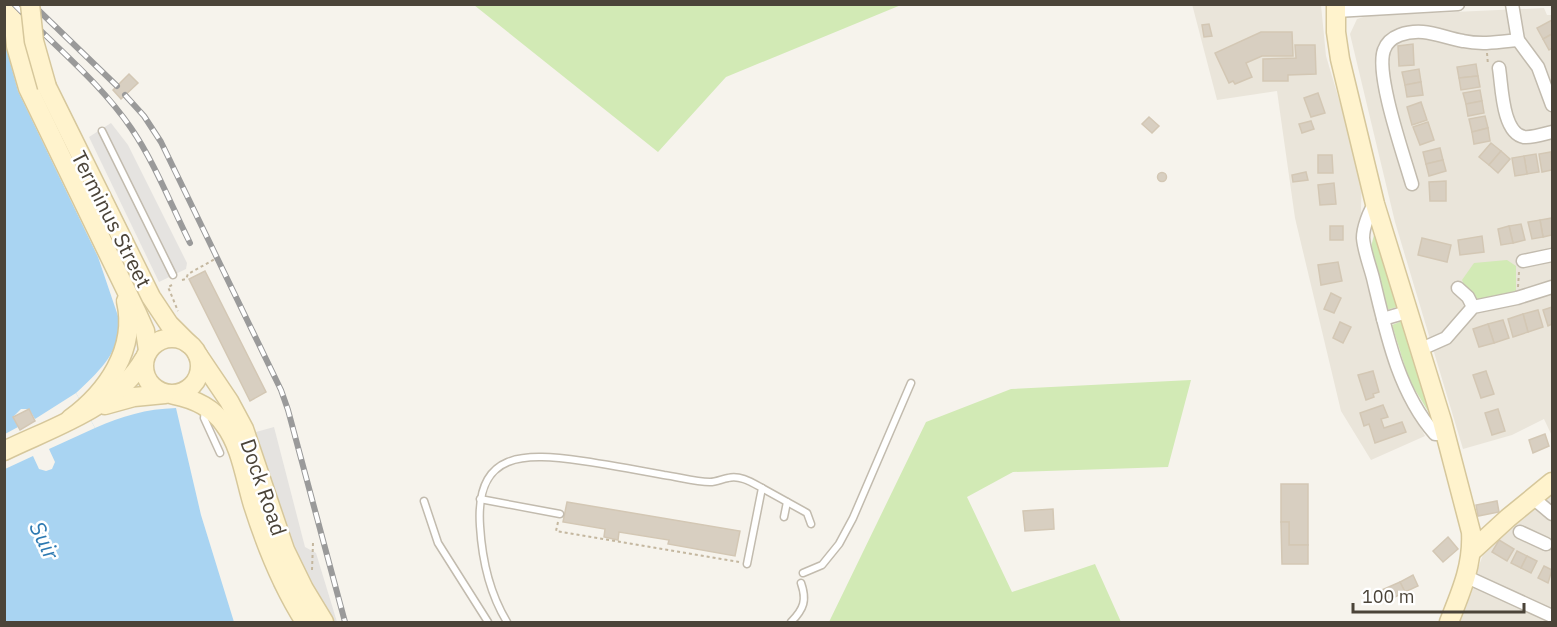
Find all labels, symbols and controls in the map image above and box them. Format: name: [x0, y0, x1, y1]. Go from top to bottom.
street label: Terminus Street: [65, 146, 159, 292]
street label: Dock Road: [234, 435, 294, 539]
water label: Suir: [23, 516, 67, 565]
scale bar: [1353, 576, 1524, 614]
text: 100 m: [1362, 585, 1414, 608]

